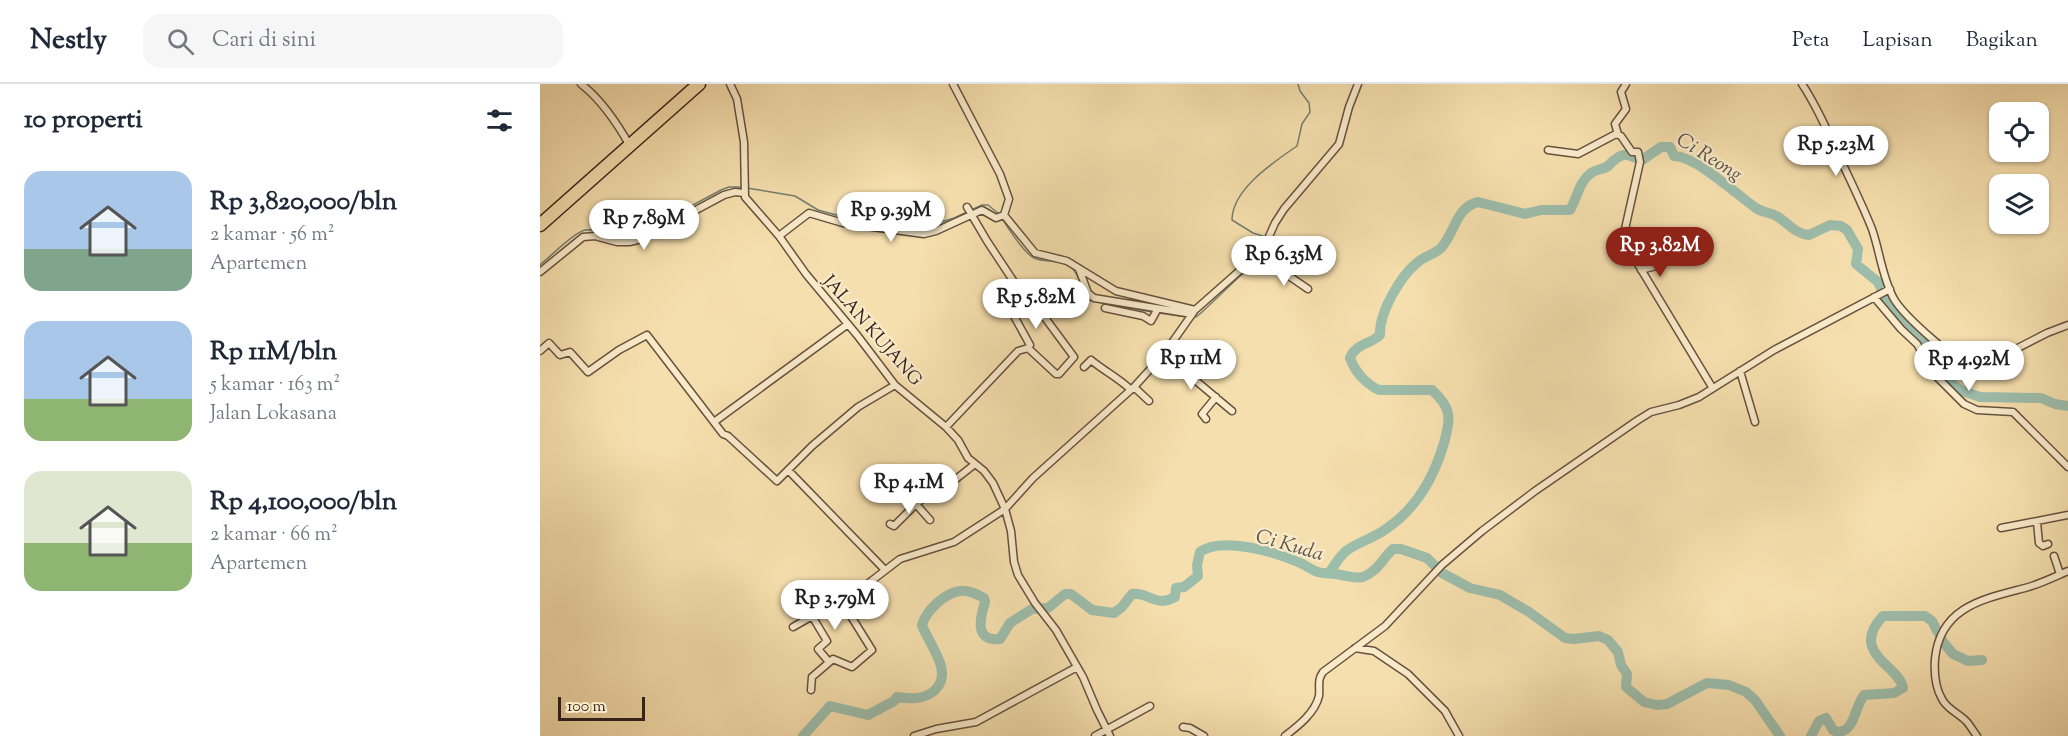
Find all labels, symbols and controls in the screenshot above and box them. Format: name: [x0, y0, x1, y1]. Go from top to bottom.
search box: [143, 14, 563, 68]
text: Nestly: [30, 21, 107, 61]
icon: search: [164, 25, 197, 58]
text: Cari di sini: [212, 25, 316, 57]
text: Peta: [1792, 26, 1830, 56]
text: Lapisan: [1863, 26, 1933, 56]
text: Bagikan: [1966, 26, 2038, 56]
text: 10 properti: [24, 102, 143, 139]
map controls: [1989, 102, 2049, 234]
button: locate: [1989, 102, 2049, 162]
icon: filters: [483, 104, 516, 137]
water label: Ci Reong: [1670, 126, 1748, 190]
pin: Rp 5.23M: [1774, 126, 1898, 177]
text: Rp 5.23M: [1797, 131, 1875, 160]
button: layers: [1989, 174, 2049, 234]
text: Rp 3,820,000/bln: [210, 184, 397, 221]
pin: Rp 9.39M: [829, 192, 953, 243]
icon: home: [72, 195, 144, 267]
text: Rp 9.39M: [851, 197, 931, 226]
pin: Rp 7.89M: [582, 200, 706, 251]
text: Rp 7.89M: [603, 205, 685, 234]
text: 2 kamar · 56 m²: [210, 221, 335, 250]
pin: Rp 3.82M: [1598, 227, 1722, 278]
text: Rp 3.82M: [1620, 232, 1700, 261]
pin: Rp 6.35M: [1222, 236, 1346, 287]
text: Rp 6.35M: [1245, 241, 1323, 270]
text: Apartemen: [210, 250, 307, 279]
street label: JALAN KUJANG: [815, 269, 927, 393]
pin: Rp 5.82M: [974, 279, 1098, 330]
text: Rp 5.82M: [997, 284, 1075, 313]
text: Rp 11M/bln: [210, 334, 337, 371]
pin: Rp 11M: [1142, 340, 1240, 391]
pin: Rp 4.92M: [1907, 341, 2031, 392]
icon: home: [72, 345, 144, 417]
text: Rp 11M: [1160, 345, 1222, 374]
text: Rp 4.92M: [1928, 346, 2010, 375]
text: 5 kamar · 163 m²: [210, 371, 340, 400]
text: Jalan Lokasana: [210, 400, 337, 429]
pin: Rp 4.1M: [854, 464, 964, 515]
text: Rp 4.1M: [874, 469, 944, 498]
text: Rp 4,100,000/bln: [210, 484, 397, 521]
icon: home: [72, 495, 144, 567]
text: 2 kamar · 66 m²: [210, 521, 338, 550]
water label: Ci Kuda: [1252, 523, 1327, 570]
text: Apartemen: [210, 550, 307, 579]
pin: Rp 3.79M: [773, 580, 897, 631]
text: Rp 3.79M: [795, 585, 875, 614]
scale bar: [558, 694, 645, 722]
text: 100 m: [567, 696, 606, 719]

